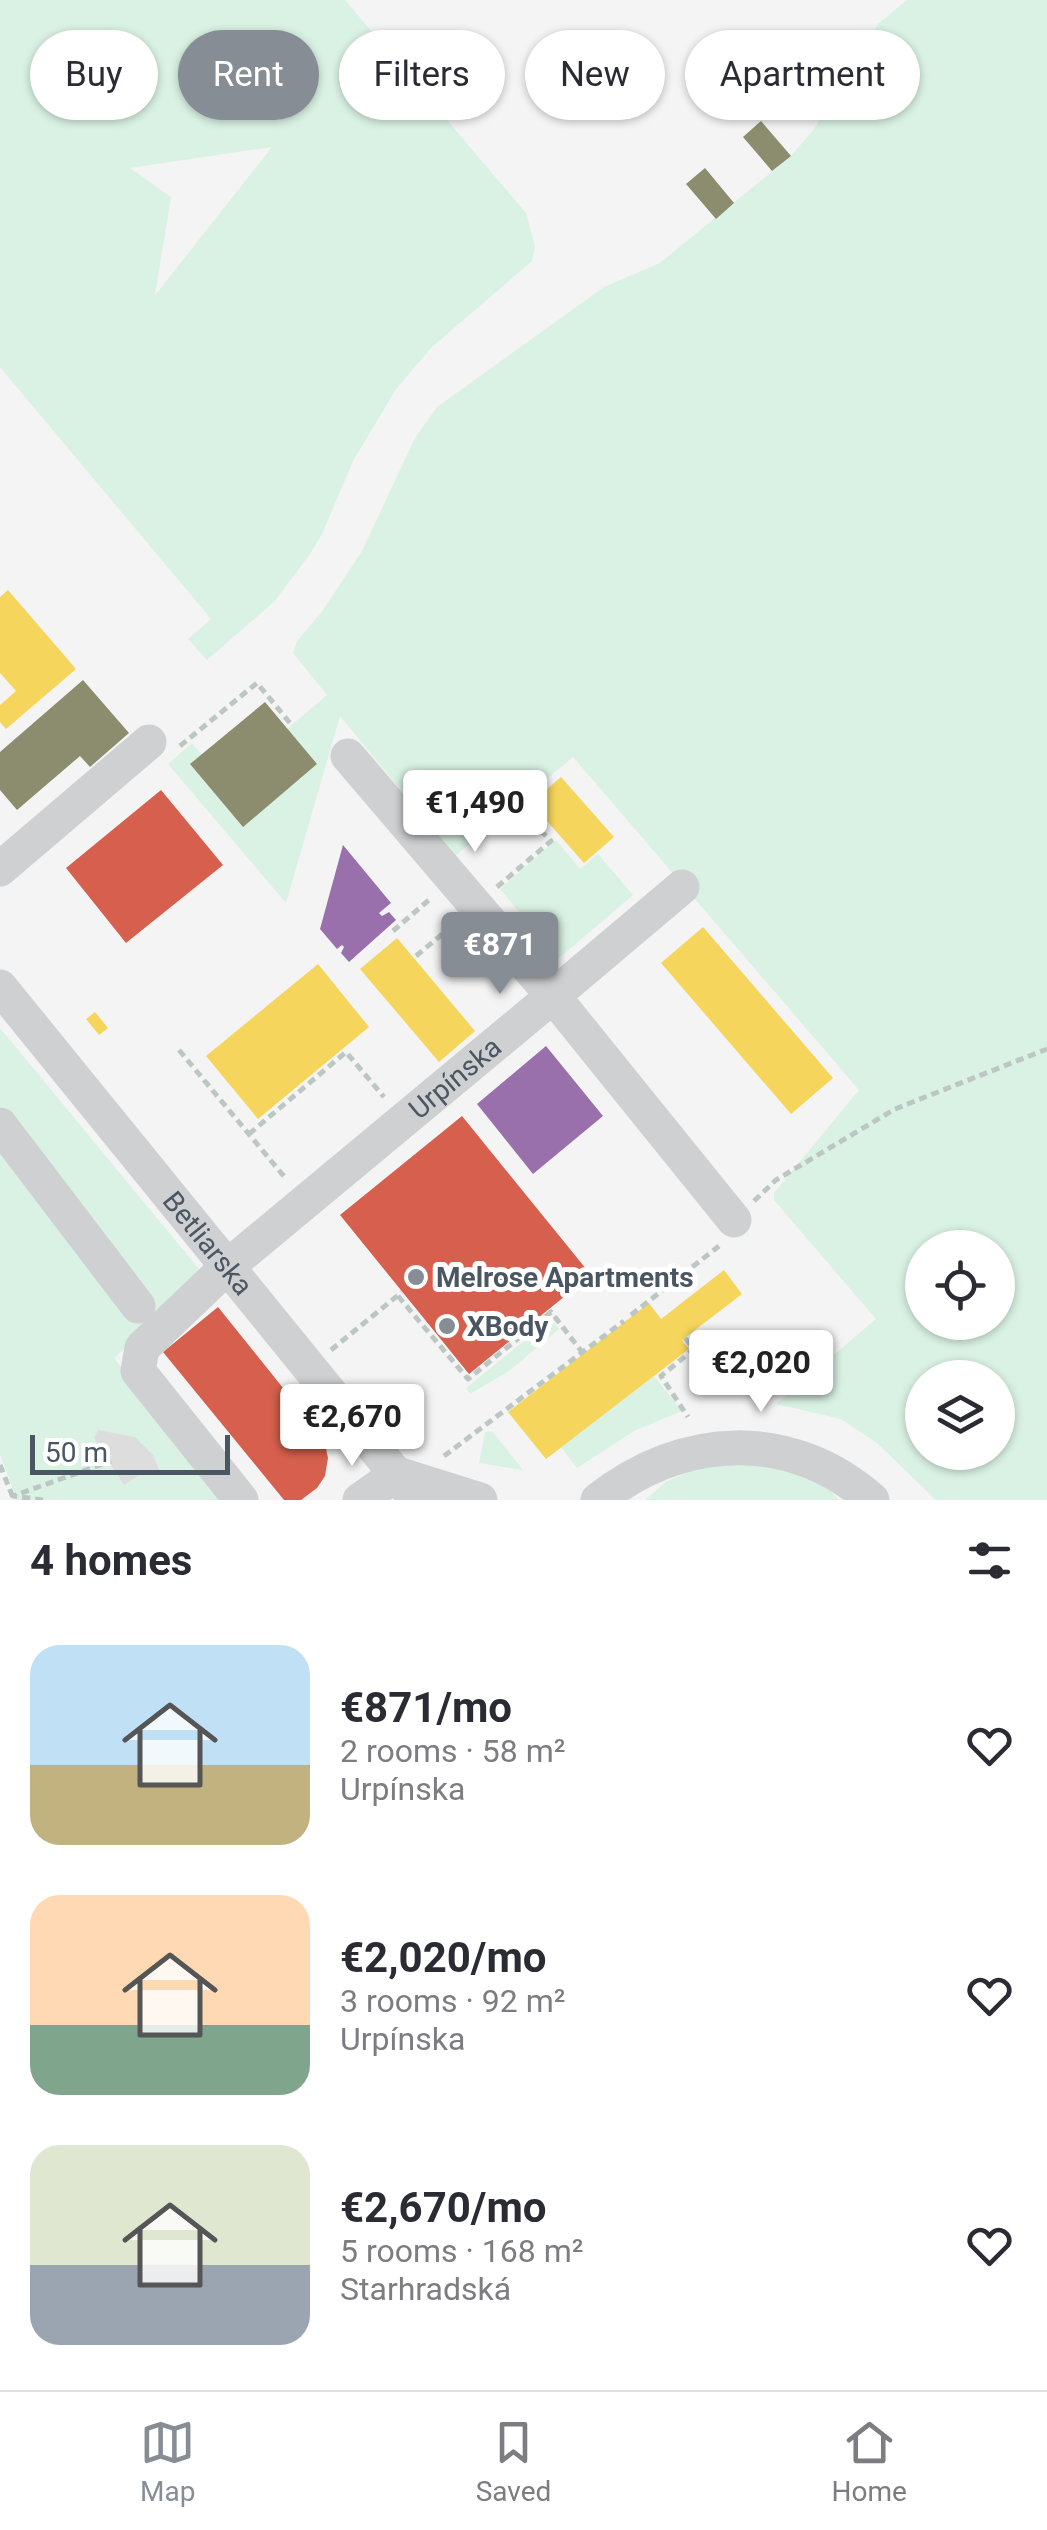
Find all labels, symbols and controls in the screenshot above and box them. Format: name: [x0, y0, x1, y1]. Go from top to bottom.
chip: Buy: [30, 30, 158, 120]
chip: Rent: [178, 30, 319, 120]
chip: Filters: [339, 30, 505, 120]
chip: New: [525, 30, 665, 120]
chip: Apartment: [685, 30, 920, 120]
pin: €1,490: [394, 770, 556, 855]
text: €1,490: [425, 783, 525, 821]
pin: €871: [441, 912, 559, 997]
text: €871: [463, 925, 537, 963]
street label: Urpínska: [402, 1030, 508, 1126]
street label: Betliarska: [156, 1185, 260, 1302]
map controls: [905, 1230, 1015, 1470]
button: locate: [905, 1230, 1015, 1340]
place label: Melrose Apartments: [436, 1261, 694, 1294]
marker: Melrose Apartments: [405, 1266, 427, 1288]
place label: XBody: [467, 1310, 549, 1343]
marker: XBody: [436, 1315, 458, 1337]
pin: €2,020: [680, 1330, 842, 1415]
text: €2,020: [711, 1343, 811, 1381]
button: layers: [905, 1360, 1015, 1470]
pin: €2,670: [271, 1384, 433, 1469]
text: €2,670: [302, 1397, 402, 1435]
scale bar: [30, 1430, 230, 1474]
text: 50 m: [45, 1436, 108, 1469]
icon: filters: [962, 1533, 1017, 1588]
text: 4 homes: [30, 1536, 192, 1585]
text: €871/mo: [340, 1683, 512, 1732]
icon: home: [110, 1685, 230, 1805]
icon: heart: [962, 1718, 1017, 1773]
text: 2 rooms · 58 m²: [340, 1732, 565, 1770]
text: Urpínska: [340, 1770, 465, 1808]
text: €2,020/mo: [340, 1933, 547, 1982]
icon: home: [110, 1935, 230, 2055]
icon: heart: [962, 1968, 1017, 2023]
text: 3 rooms · 92 m²: [340, 1982, 565, 2020]
text: Urpínska: [340, 2020, 465, 2058]
text: €2,670/mo: [340, 2183, 547, 2232]
icon: home: [110, 2185, 230, 2305]
icon: heart: [962, 2218, 1017, 2273]
text: 5 rooms · 168 m²: [340, 2232, 583, 2270]
text: Starhradská: [340, 2270, 511, 2308]
tab: Map: [140, 2415, 195, 2508]
tab: Saved: [476, 2415, 551, 2508]
tab: Home: [832, 2415, 907, 2508]

